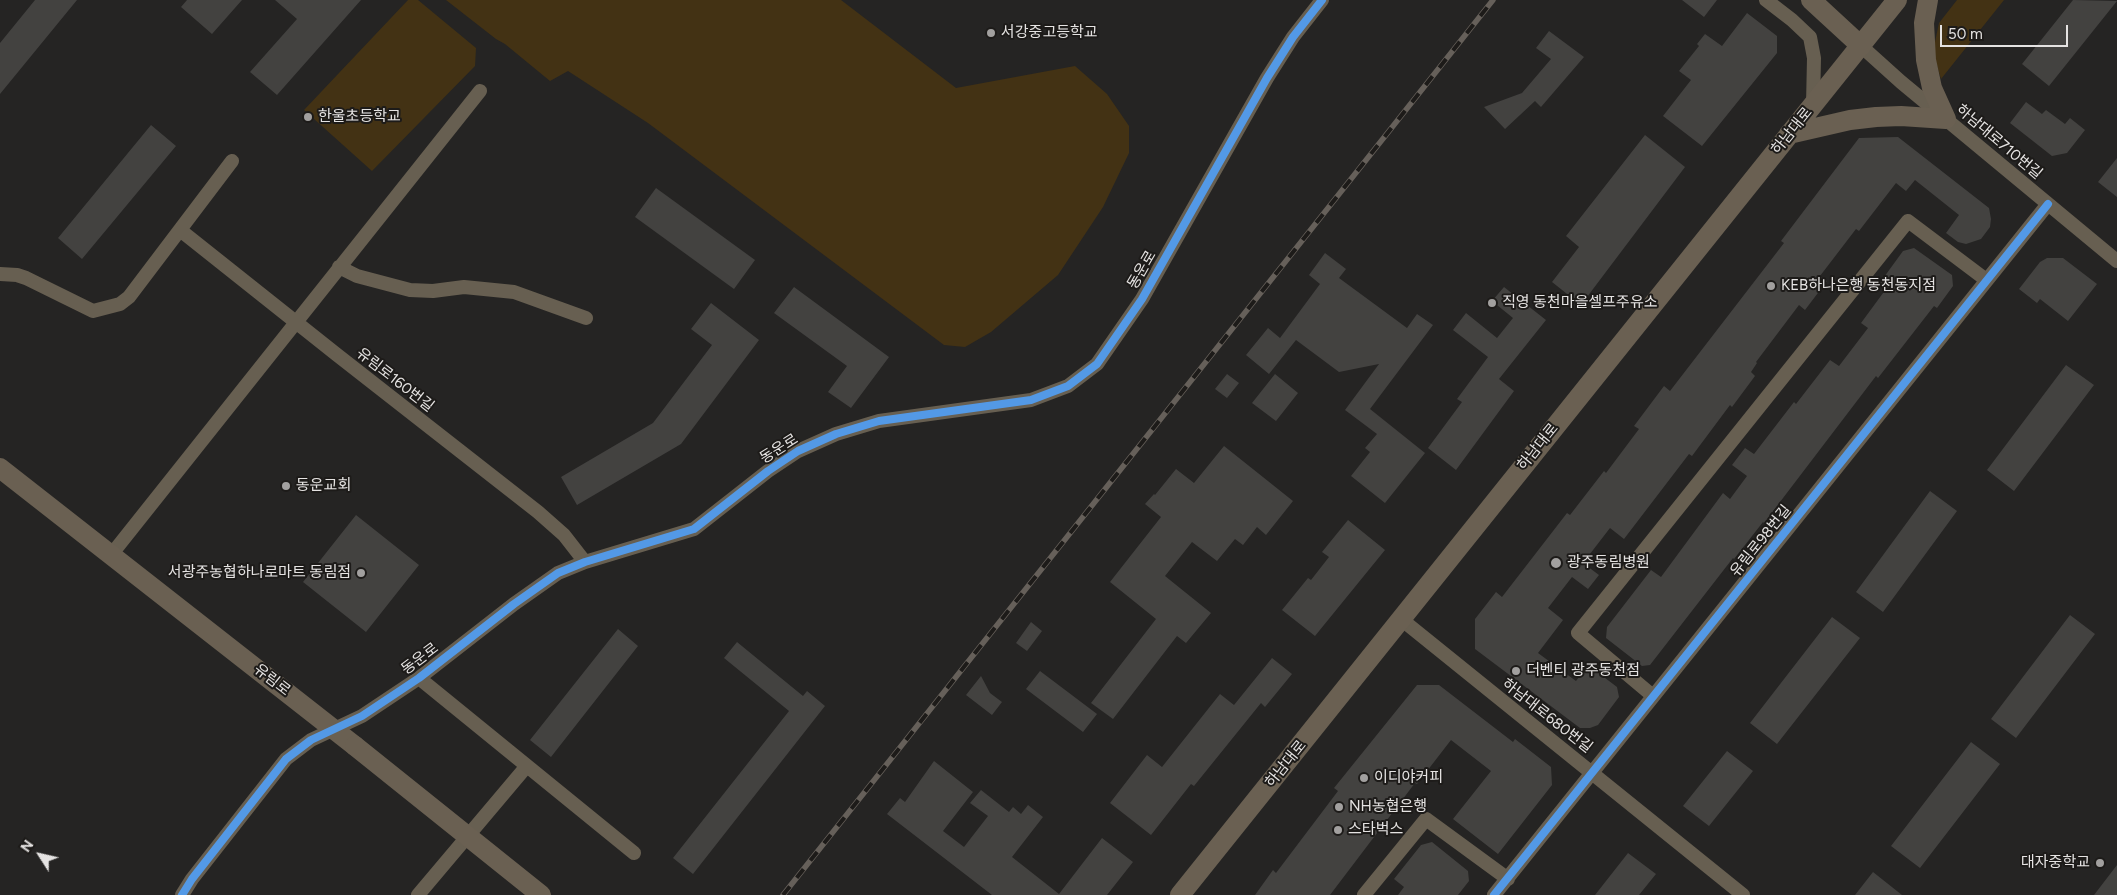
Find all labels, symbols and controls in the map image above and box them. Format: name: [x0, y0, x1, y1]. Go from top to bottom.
scale bar: [1942, 15, 2070, 47]
place label: 서강중고등학교: [1001, 24, 1098, 42]
text: 50 m: [1948, 25, 1983, 43]
marker: 서강중고등학교: [985, 27, 997, 39]
street label: 하남대로710번길: [1952, 101, 2046, 183]
street label: 하남대로: [1768, 104, 1816, 158]
place label: 한울초등학교: [318, 108, 401, 126]
marker: 한울초등학교: [302, 111, 314, 123]
street label: 동운로: [1124, 248, 1160, 292]
place label: KEB하나은행 동천동지점: [1781, 277, 1936, 295]
marker: KEB하나은행 동천동지점: [1765, 280, 1777, 292]
place label: 직영 동천마을셀프주유소: [1502, 294, 1658, 312]
marker: 직영 동천마을셀프주유소: [1486, 297, 1498, 309]
street label: 유림로160번길: [353, 344, 437, 416]
street label: 하남대로: [1514, 420, 1562, 474]
street label: 동운로: [757, 430, 801, 468]
place label: 동운교회: [296, 477, 351, 495]
marker: 동운교회: [280, 480, 292, 492]
street label: 유림로98번길: [1727, 502, 1795, 580]
place label: 광주동림병원: [1567, 554, 1650, 572]
marker: 광주동림병원: [1549, 556, 1563, 570]
place label: 서광주농협하나로마트 동림점: [168, 564, 351, 582]
marker: 서광주농협하나로마트 동림점: [355, 567, 367, 579]
street label: 동운로: [398, 639, 442, 679]
street label: 유림로: [250, 660, 294, 700]
place label: 더벤티 광주동천점: [1526, 662, 1640, 680]
marker: 더벤티 광주동천점: [1510, 665, 1522, 677]
street label: 하남대로680번길: [1498, 675, 1596, 757]
street label: 하남대로: [1262, 737, 1310, 791]
place label: 이디야커피: [1374, 769, 1443, 787]
marker: 이디야커피: [1358, 772, 1370, 784]
place label: NH농협은행: [1349, 798, 1427, 816]
marker: NH농협은행: [1333, 801, 1345, 813]
place label: 스타벅스: [1348, 821, 1403, 839]
marker: 스타벅스: [1332, 824, 1344, 836]
north arrow: [15, 830, 65, 880]
text: N: [17, 837, 37, 855]
place label: 대자중학교: [2021, 854, 2090, 872]
marker: 대자중학교: [2094, 857, 2106, 869]

